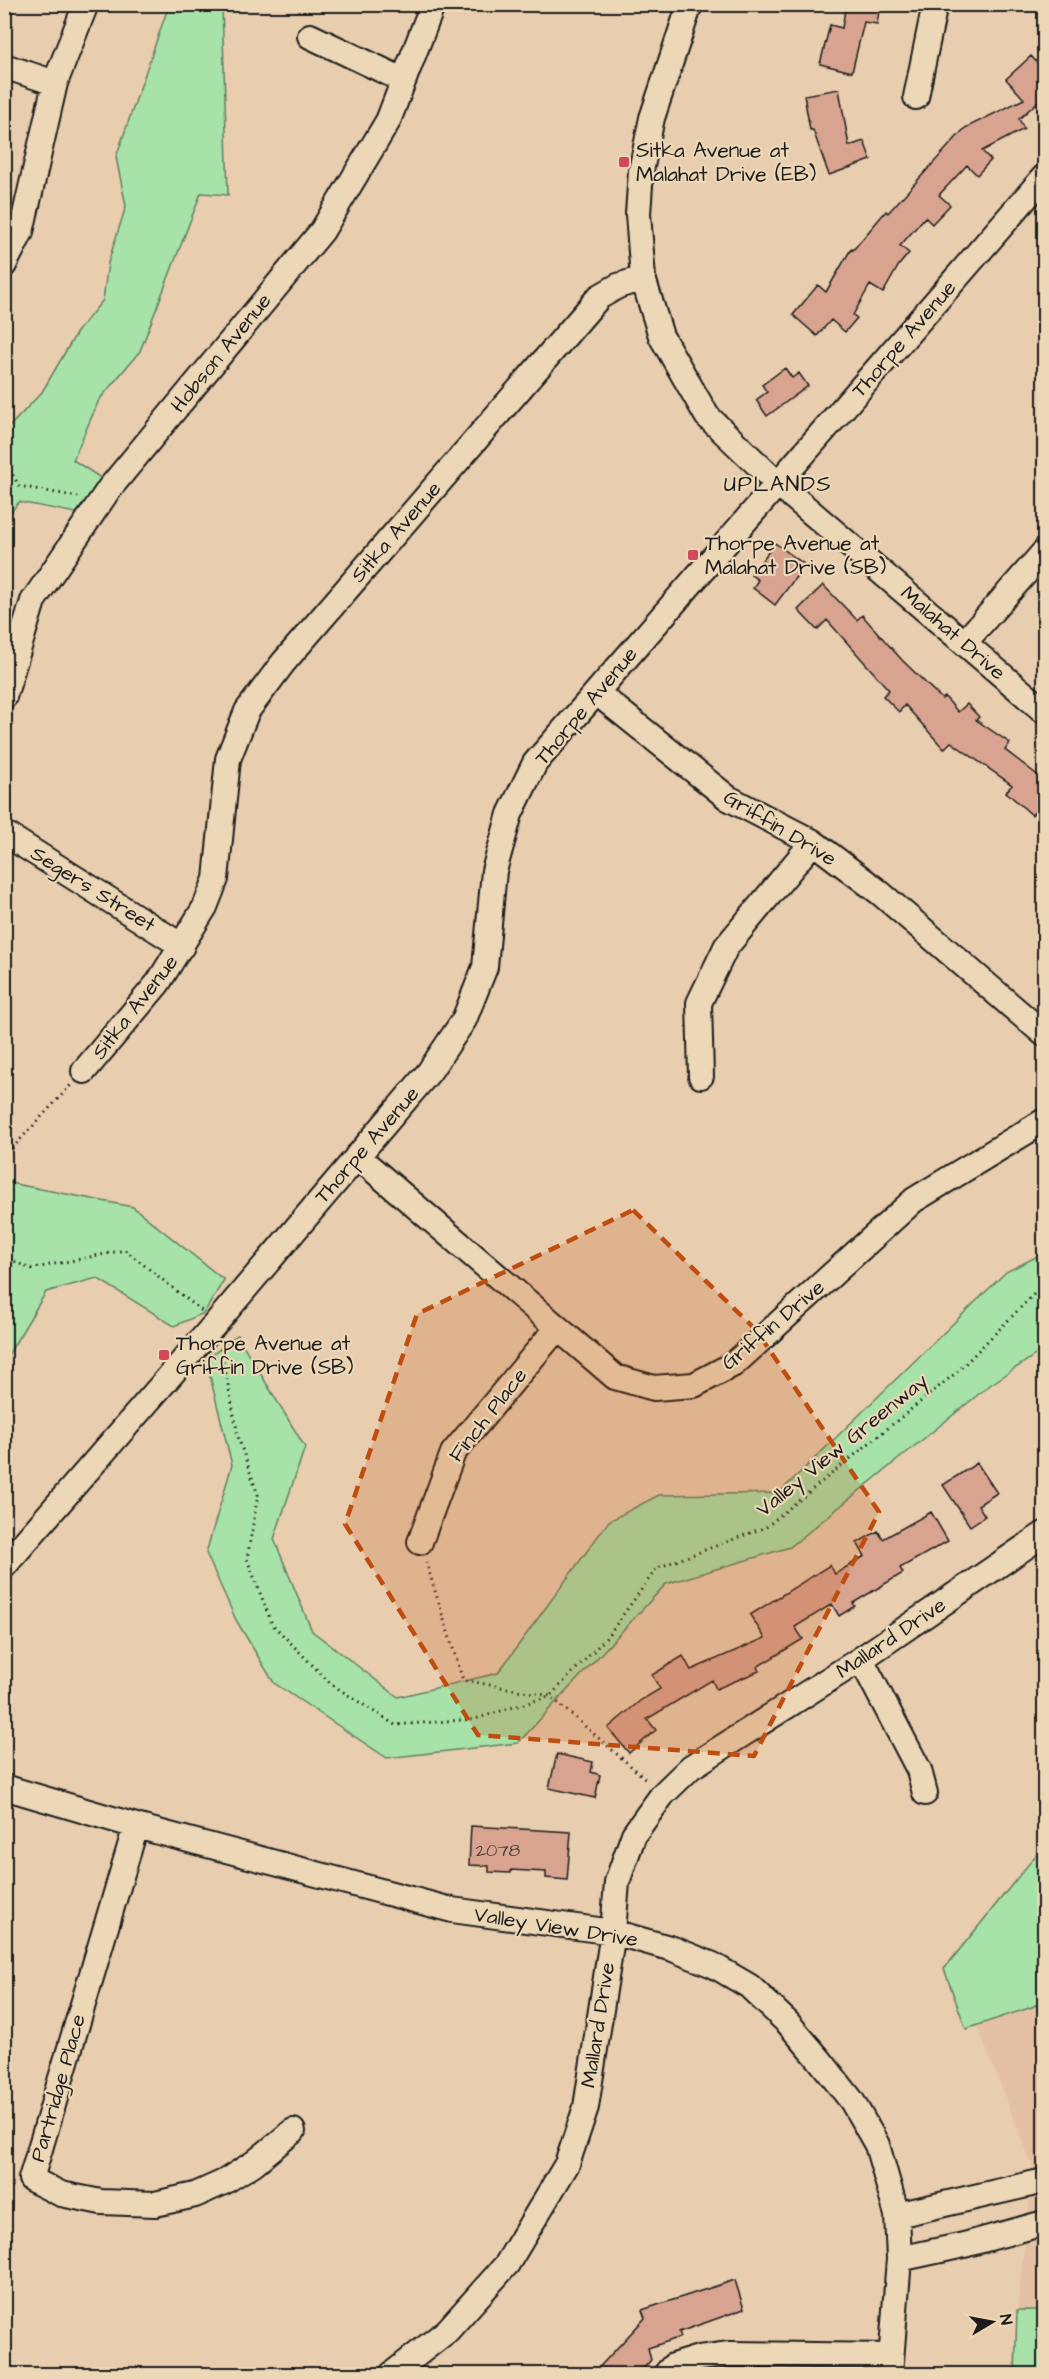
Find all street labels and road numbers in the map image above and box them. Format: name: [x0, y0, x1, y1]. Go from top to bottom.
street label: Thorpe Avenue: [845, 274, 964, 404]
street label: Hobson Avenue: [164, 287, 278, 419]
street label: Sitka Avenue: [344, 475, 448, 589]
street label: Malahat Drive: [894, 579, 1012, 687]
street label: Thorpe Avenue: [528, 641, 645, 772]
street label: Griffin Drive: [718, 783, 842, 873]
street label: Segers Street: [24, 839, 161, 941]
street label: Sitka Avenue: [85, 949, 185, 1065]
street label: Thorpe Avenue: [308, 1080, 427, 1210]
street label: Griffin Drive: [715, 1273, 831, 1377]
street label: Finch Place: [442, 1362, 534, 1468]
street label: Valley View Greenway: [750, 1366, 936, 1525]
street label: Mallard Drive: [830, 1591, 952, 1685]
street label: Valley View Drive: [472, 1900, 640, 1956]
street label: Mallard Drive: [574, 1960, 622, 2090]
street label: Partridge Place: [23, 2011, 95, 2166]

